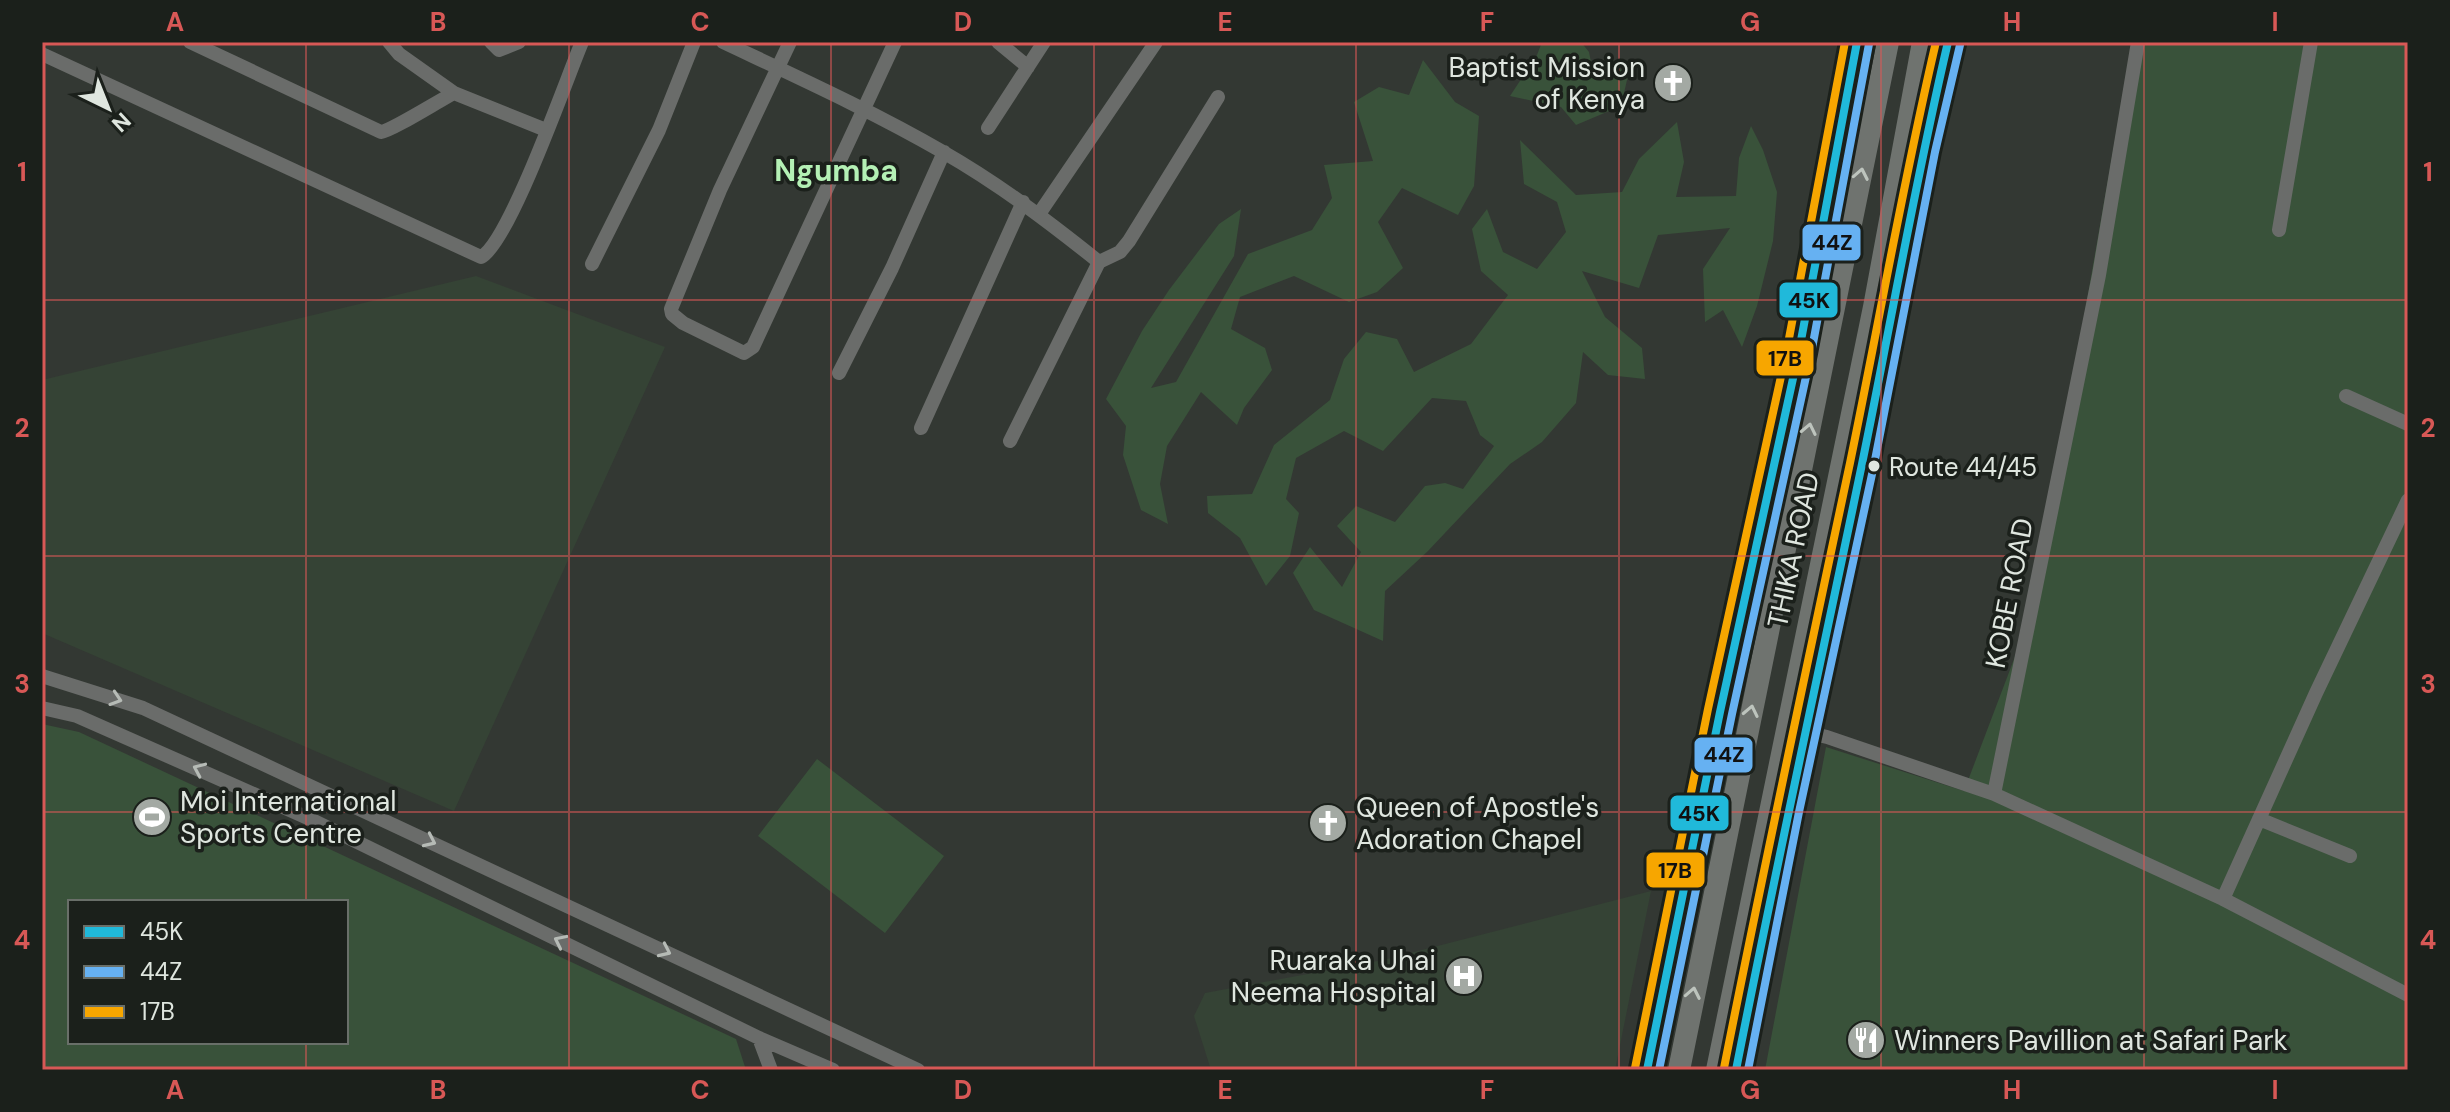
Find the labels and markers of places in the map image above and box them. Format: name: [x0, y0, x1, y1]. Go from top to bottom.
place label: Baptist Mission of Kenya: [1449, 49, 1645, 118]
church icon: Baptist Mission of Kenya: [1652, 62, 1694, 104]
place label: Route 44/45: [1889, 450, 2037, 484]
marker: Route 44/45: [1866, 458, 1882, 474]
place label: Moi International Sports Centre: [180, 783, 397, 852]
place label: Queen of Apostle's Adoration Chapel: [1356, 789, 1599, 858]
sports icon: Moi International Sports Centre: [131, 796, 173, 838]
church icon: Queen of Apostle's Adoration Chapel: [1307, 802, 1349, 844]
place label: Ruaraka Uhai Neema Hospital: [1231, 942, 1436, 1011]
hospital icon: Ruaraka Uhai Neema Hospital: [1443, 955, 1485, 997]
restaurant icon: Winners Pavillion at Safari Park: [1845, 1019, 1887, 1061]
place label: Winners Pavillion at Safari Park: [1894, 1022, 2288, 1059]

